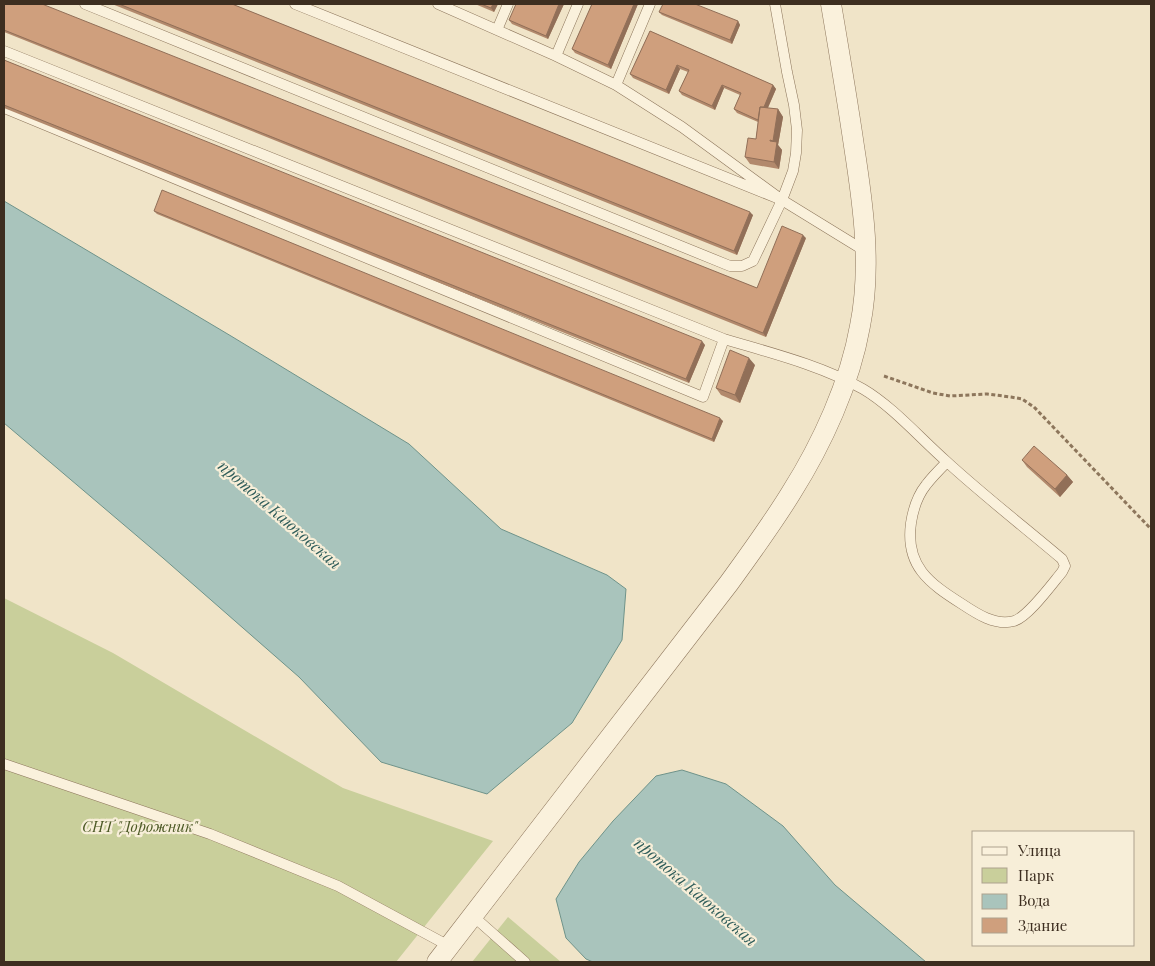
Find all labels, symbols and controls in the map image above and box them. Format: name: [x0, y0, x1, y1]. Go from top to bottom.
water label: протока Каюковская: [214, 455, 346, 573]
park label: СНТ "Дорожник": [82, 816, 199, 836]
legend: [972, 831, 1135, 946]
water label: протока Каюковская: [630, 832, 762, 950]
text: Улица: [1017, 840, 1061, 860]
text: Парк: [1018, 865, 1054, 885]
text: Вода: [1018, 890, 1051, 910]
text: Здание: [1018, 915, 1067, 935]

